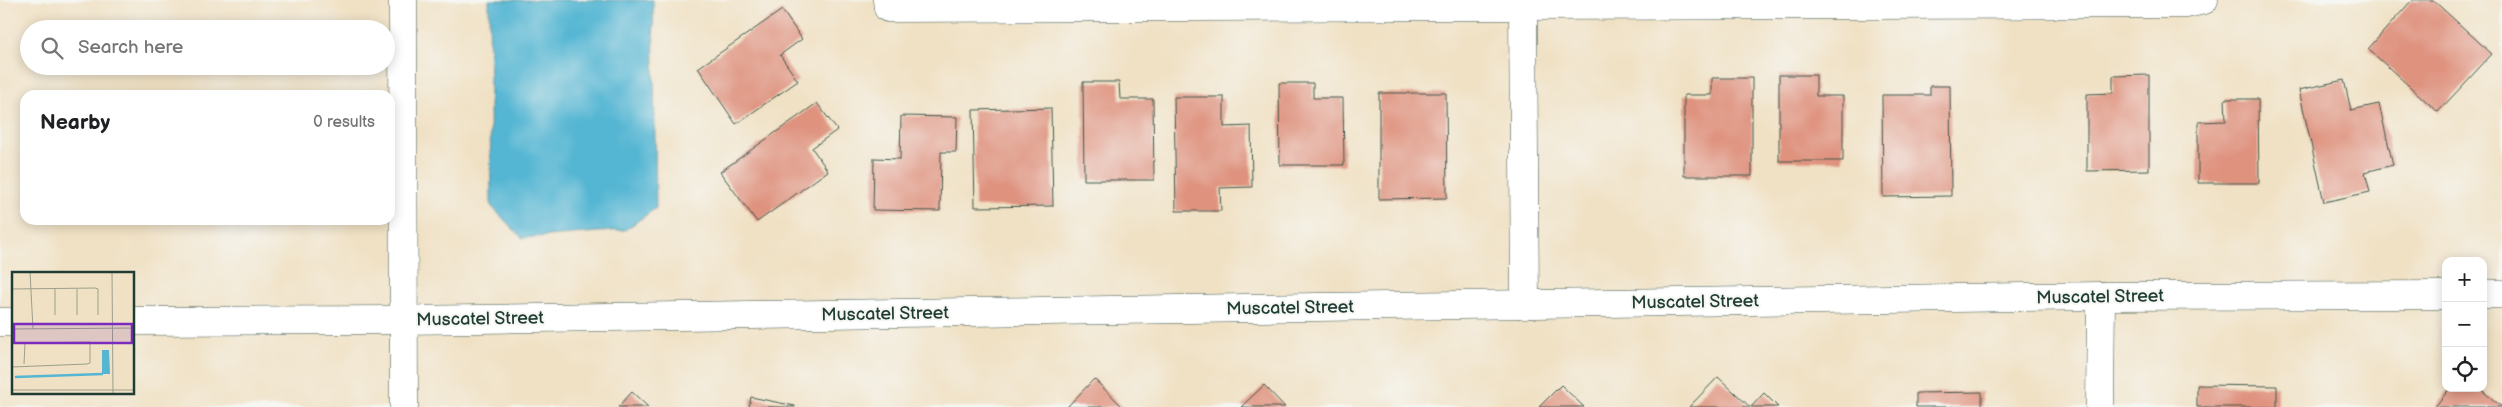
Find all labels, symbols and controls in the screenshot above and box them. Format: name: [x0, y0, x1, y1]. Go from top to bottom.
search box: [20, 20, 395, 75]
icon: search: [38, 34, 66, 62]
text: Search here: [78, 36, 183, 59]
text: Nearby: [40, 110, 110, 135]
text: 0 results: [313, 113, 375, 132]
map controls: [2442, 257, 2487, 392]
button: +: [2442, 257, 2487, 302]
inset map: [12, 272, 135, 394]
street label: Muscatel Street: [2036, 285, 2165, 309]
street label: Muscatel Street: [1631, 290, 1760, 314]
street label: Muscatel Street: [1226, 296, 1355, 320]
street label: Muscatel Street: [821, 302, 950, 326]
button: −: [2442, 302, 2487, 347]
street label: Muscatel Street: [416, 307, 545, 331]
button: locate: [2442, 347, 2487, 392]

